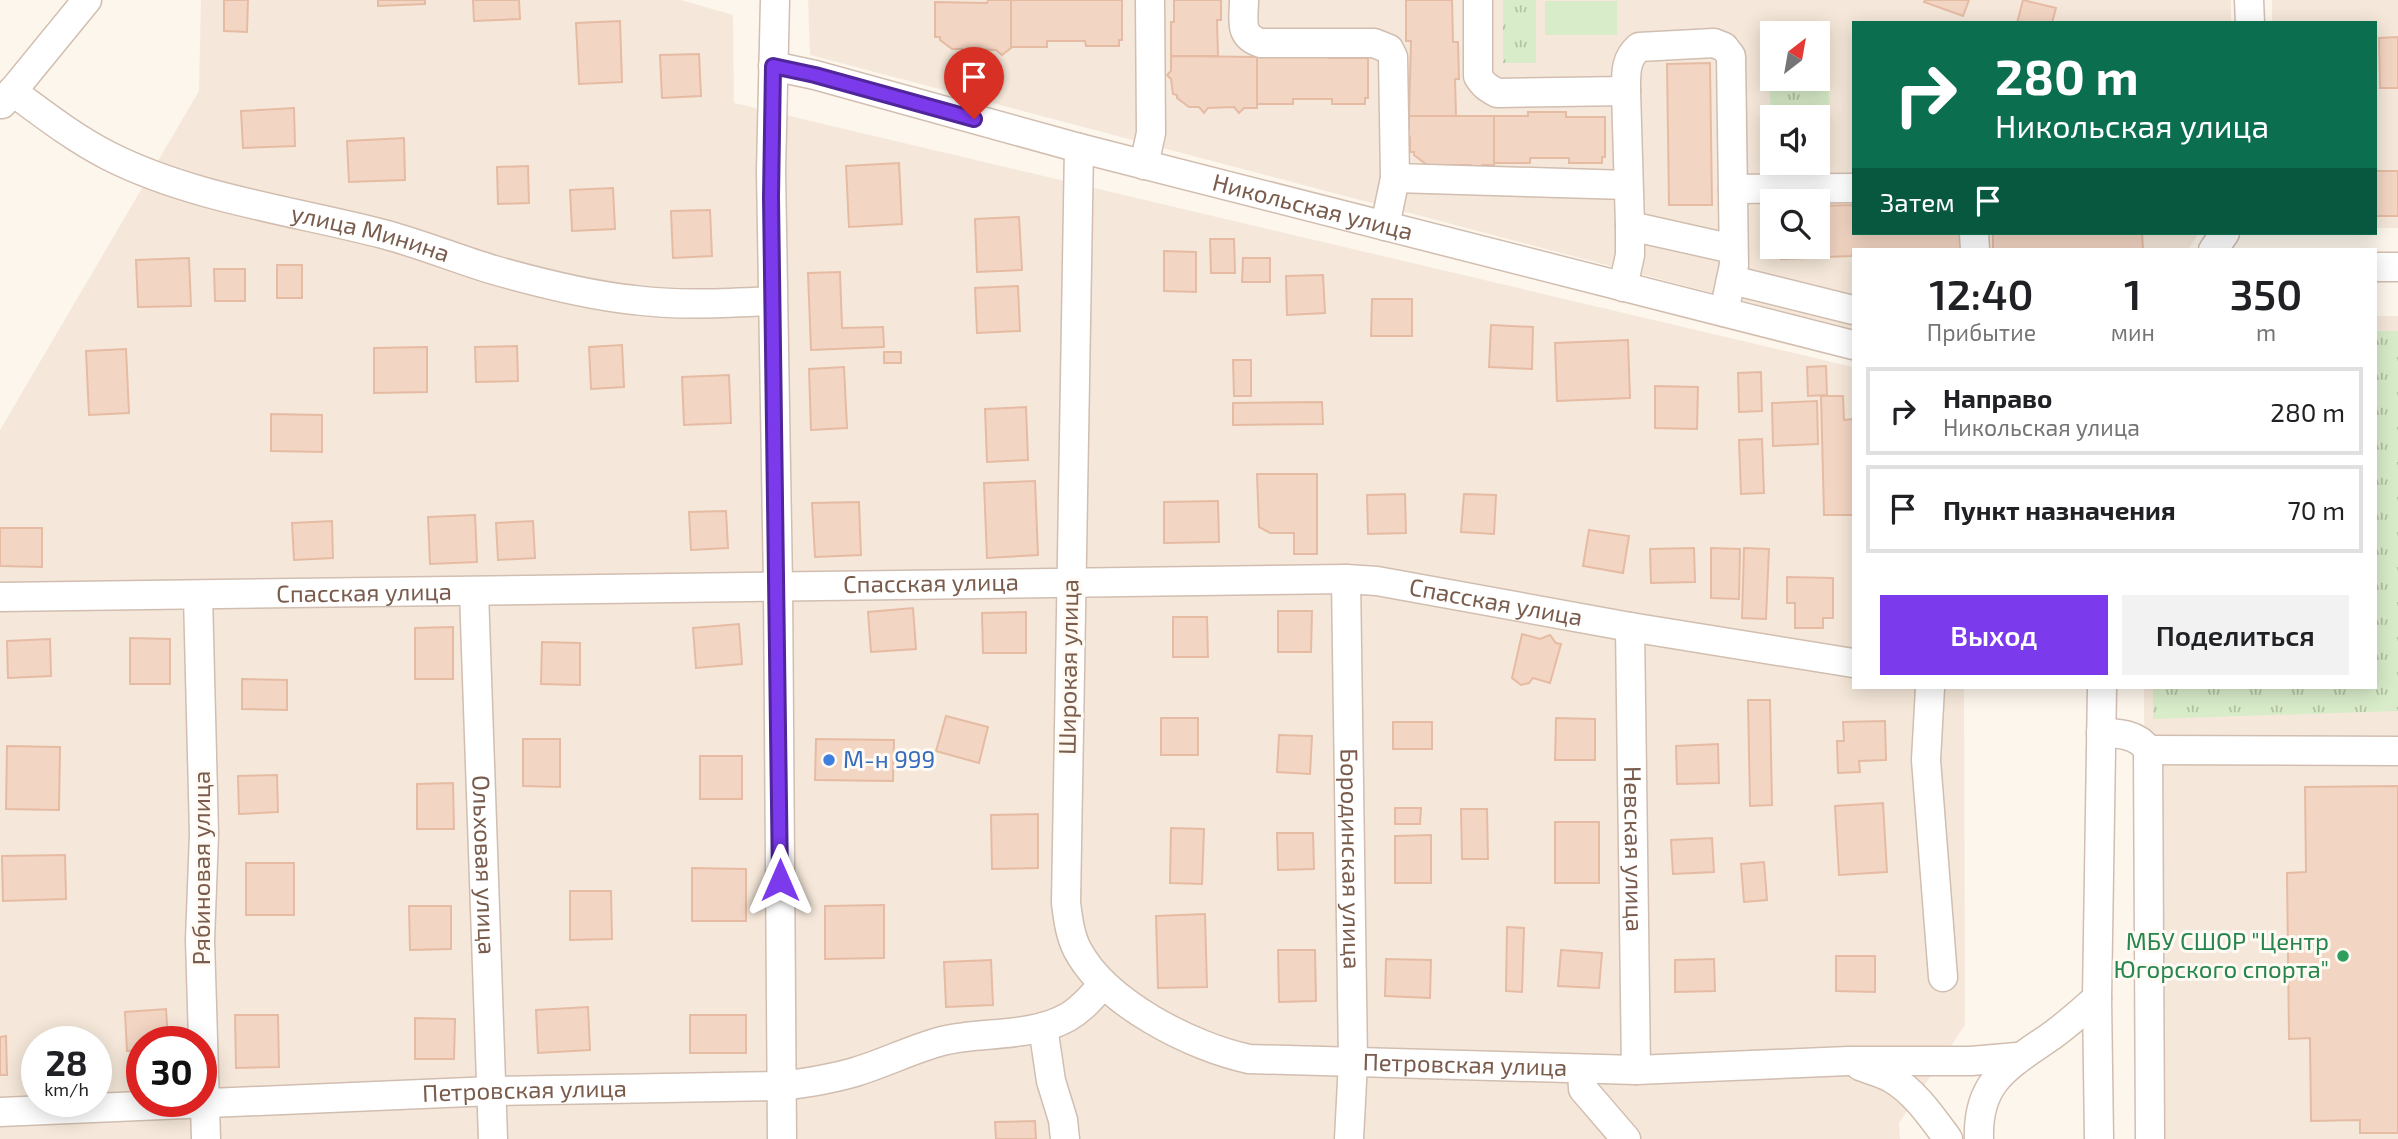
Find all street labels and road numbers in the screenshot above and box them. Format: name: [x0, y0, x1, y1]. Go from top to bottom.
street label: Никольская улица: [1210, 167, 1416, 245]
street label: улица Минина: [289, 197, 454, 267]
street label: Спасская улица: [843, 566, 1019, 598]
street label: Спасская улица: [1407, 571, 1585, 631]
street label: Спасская улица: [276, 576, 452, 607]
street label: Широкая улица: [1051, 579, 1085, 755]
street label: Бородинская улица: [1335, 748, 1368, 970]
street label: Невская улица: [1619, 766, 1650, 932]
street label: Рябиновая улица: [186, 771, 216, 965]
street label: Ольховая улица: [467, 774, 503, 955]
street label: Петровская улица: [1362, 1046, 1568, 1081]
street label: Петровская улица: [422, 1073, 627, 1107]

